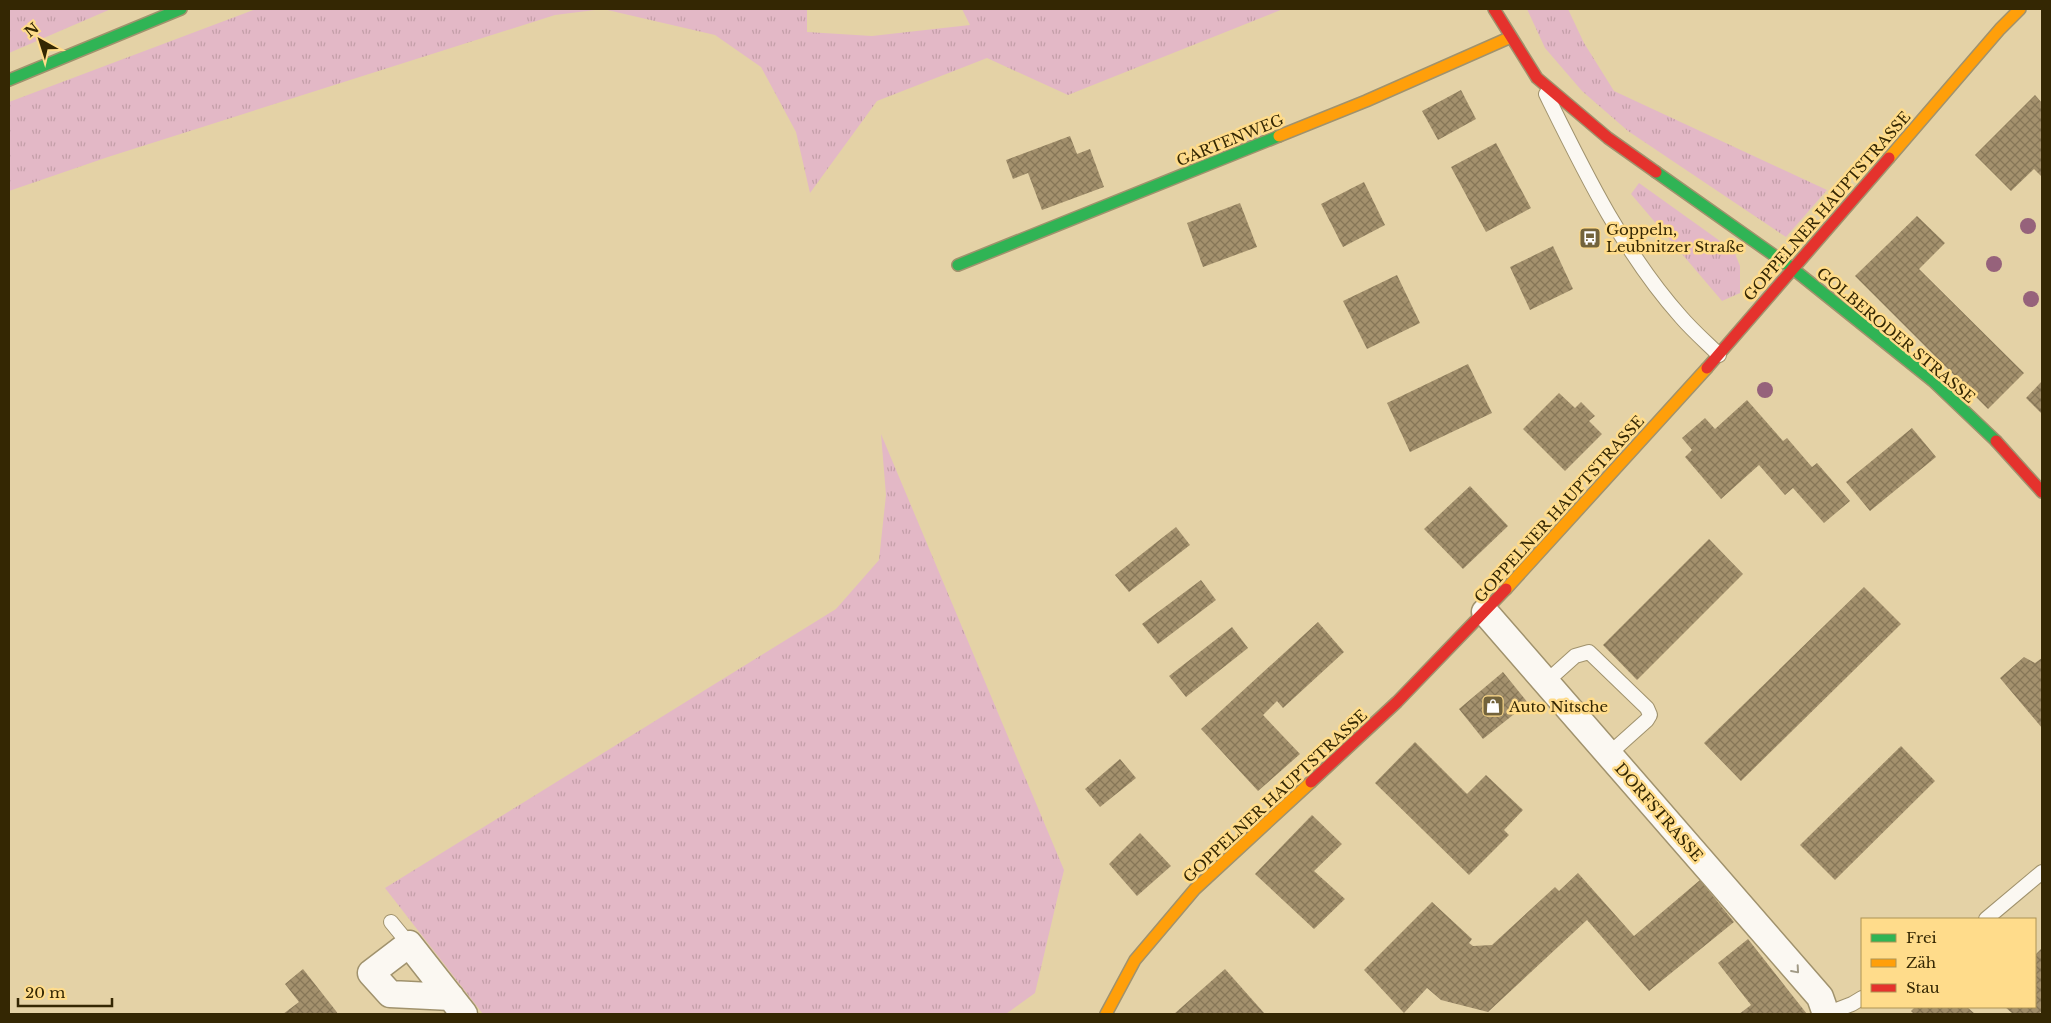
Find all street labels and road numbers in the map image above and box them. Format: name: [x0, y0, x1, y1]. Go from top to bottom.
street label: GOPPELNER HAUPTSTRASSE: [1739, 107, 1915, 305]
street label: GARTENWEG: [1174, 110, 1286, 170]
street label: GOLBERODER STRASSE: [1813, 263, 1979, 407]
street label: GOPPELNER HAUPTSTRASSE: [1470, 412, 1648, 606]
street label: GOPPELNER HAUPTSTRASSE: [1179, 705, 1371, 886]
street label: DORFSTRASSE: [1611, 759, 1707, 865]

